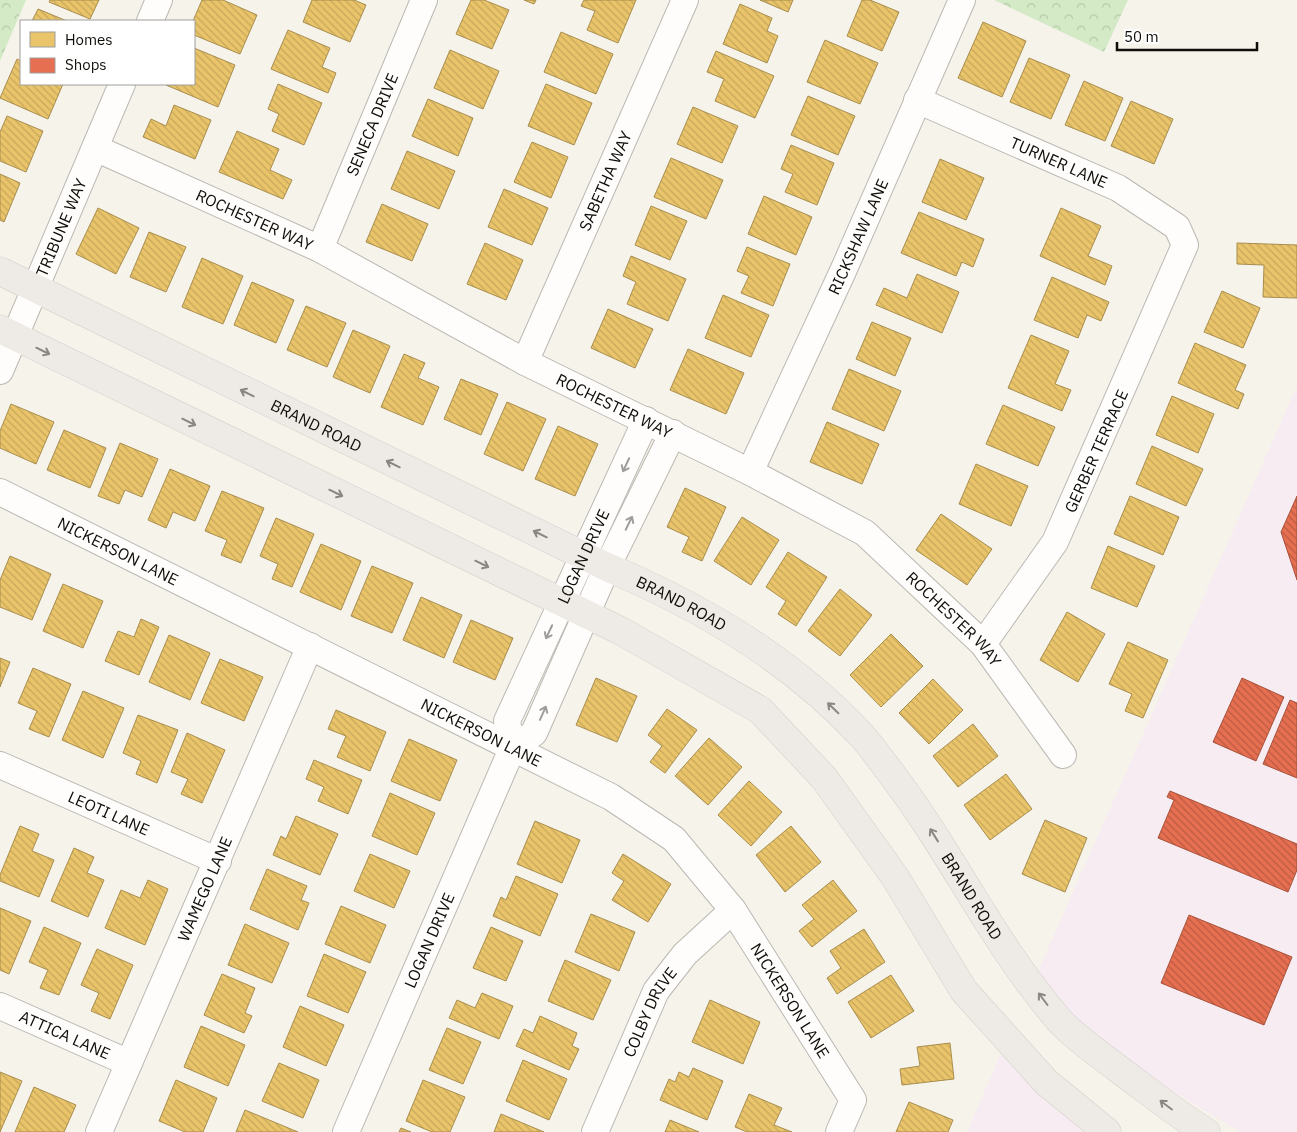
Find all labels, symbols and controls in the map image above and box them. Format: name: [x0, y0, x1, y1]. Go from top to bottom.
legend: [20, 20, 195, 85]
scale bar: [1117, 20, 1257, 52]
text: 50 m: [1124, 27, 1159, 46]
text: Homes: [65, 30, 113, 49]
text: Shops: [65, 55, 107, 74]
street label: SENECA DRIVE: [342, 70, 402, 179]
street label: SABETHA WAY: [574, 127, 636, 234]
street label: TURNER LANE: [1007, 132, 1111, 192]
street label: TRIBUNE WAY: [31, 175, 91, 279]
street label: RICKSHAW LANE: [823, 176, 892, 298]
street label: ROCHESTER WAY: [193, 185, 317, 255]
one-way arrow: [35, 347, 50, 356]
street label: ROCHESTER WAY: [553, 369, 676, 443]
street label: GERBER TERRACE: [1060, 386, 1132, 516]
one-way arrow: [240, 388, 255, 397]
street label: BRAND ROAD: [268, 395, 365, 456]
one-way arrow: [182, 417, 197, 427]
one-way arrow: [620, 457, 630, 472]
one-way arrow: [386, 458, 401, 468]
one-way arrow: [328, 489, 343, 498]
street label: LOGAN DRIVE: [553, 506, 614, 607]
street label: NICKERSON LANE: [54, 512, 182, 589]
one-way arrow: [624, 516, 634, 531]
one-way arrow: [533, 529, 548, 539]
one-way arrow: [474, 559, 489, 569]
street label: ROCHESTER WAY: [902, 567, 1006, 671]
street label: BRAND ROAD: [633, 571, 730, 635]
one-way arrow: [543, 624, 553, 639]
street label: NICKERSON LANE: [418, 694, 545, 771]
one-way arrow: [827, 702, 840, 714]
one-way arrow: [538, 706, 548, 721]
street label: LEOTI LANE: [65, 786, 153, 840]
one-way arrow: [928, 829, 938, 843]
street label: WAMEGO LANE: [173, 833, 236, 944]
street label: BRAND ROAD: [937, 849, 1007, 943]
street label: LOGAN DRIVE: [400, 890, 459, 991]
street label: NICKERSON LANE: [746, 939, 834, 1062]
street label: COLBY DRIVE: [619, 963, 681, 1060]
one-way arrow: [1038, 993, 1049, 1006]
street label: ATTICA LANE: [16, 1006, 114, 1064]
one-way arrow: [1160, 1099, 1173, 1110]

